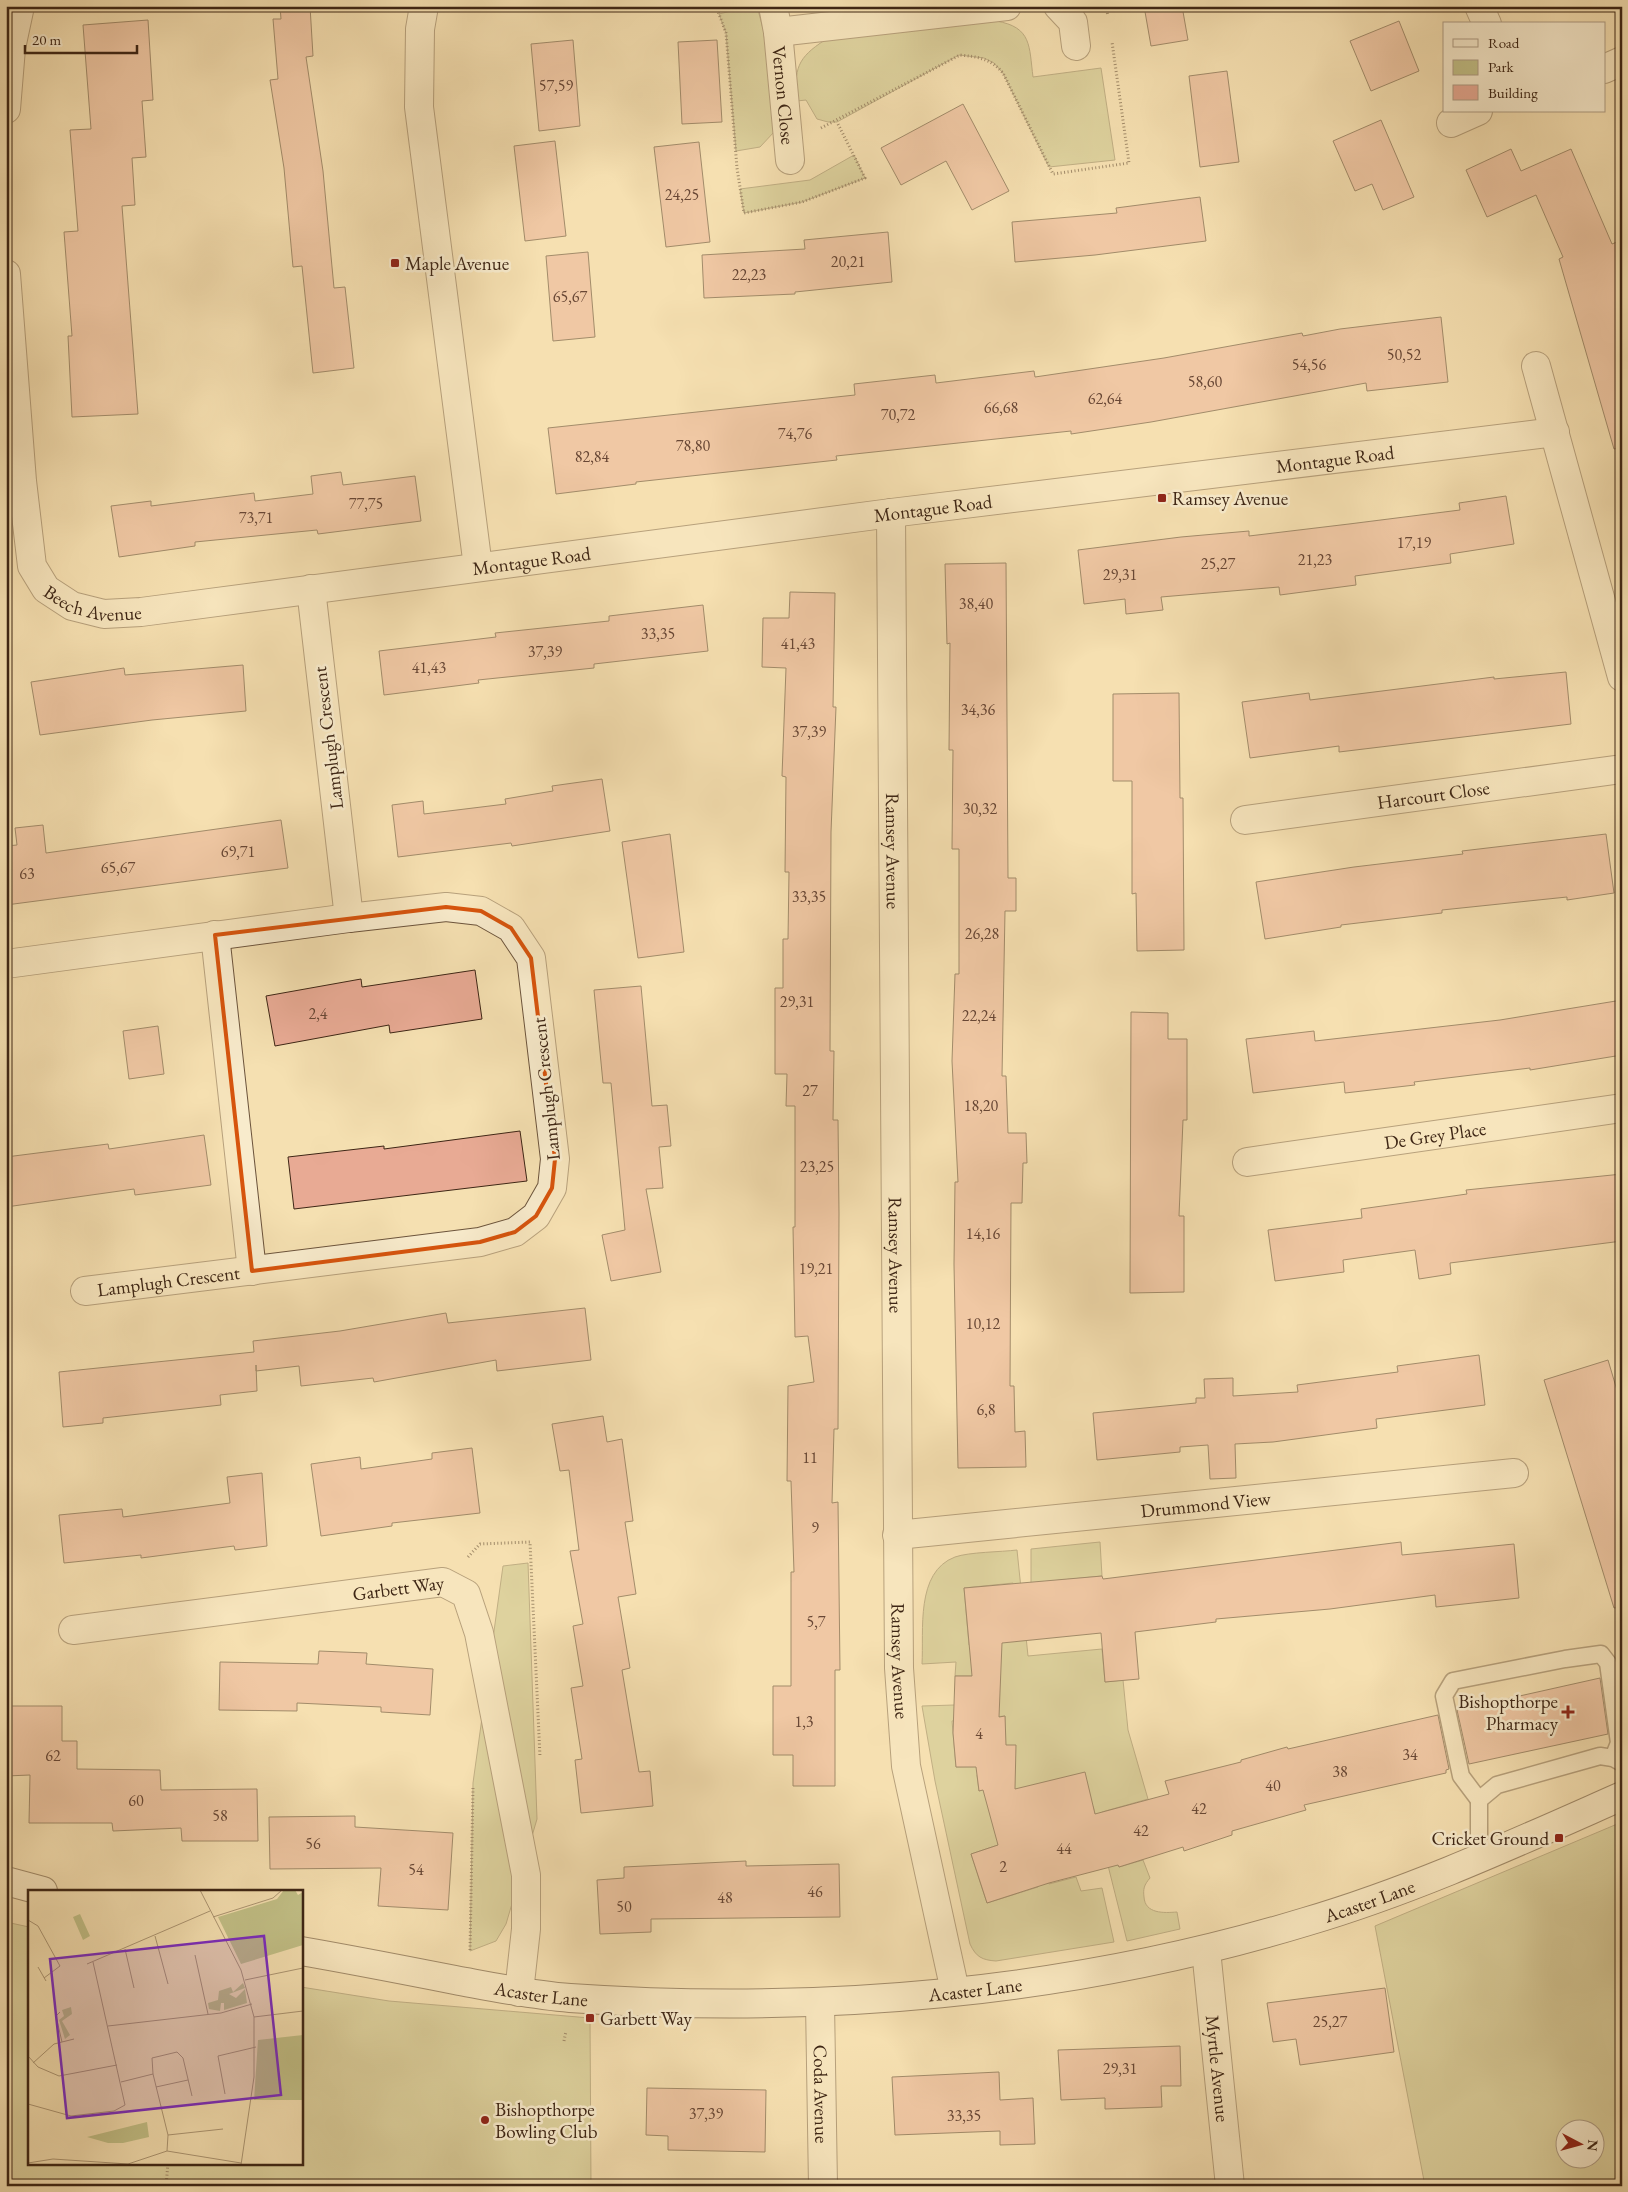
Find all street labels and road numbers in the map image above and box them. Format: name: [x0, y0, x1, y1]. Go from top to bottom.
street label: Vernon Close: [767, 45, 801, 146]
street label: Montague Road: [1274, 439, 1396, 478]
street label: Montague Road: [872, 488, 994, 528]
street label: Montague Road: [471, 540, 592, 581]
street label: Beech Avenue: [39, 579, 142, 627]
street label: Lamplugh Crescent: [307, 665, 349, 811]
street label: Harcourt Close: [1375, 775, 1491, 815]
street label: Ramsey Avenue: [880, 793, 906, 909]
street label: Lamplugh Crescent: [526, 1016, 566, 1162]
street label: De Grey Place: [1382, 1115, 1488, 1155]
street label: Ramsey Avenue: [883, 1197, 909, 1313]
street label: Lamplugh Crescent: [95, 1259, 241, 1302]
street label: Drummond View: [1139, 1485, 1273, 1523]
street label: Garbett Way: [351, 1569, 446, 1606]
street label: Ramsey Avenue: [886, 1603, 915, 1720]
street label: Acaster Lane: [1320, 1873, 1418, 1928]
street label: Acaster Lane: [926, 1971, 1024, 2007]
street label: Acaster Lane: [491, 1975, 589, 2012]
street label: Myrtle Avenue: [1200, 2014, 1236, 2123]
street label: Coda Avenue: [808, 2045, 835, 2143]

